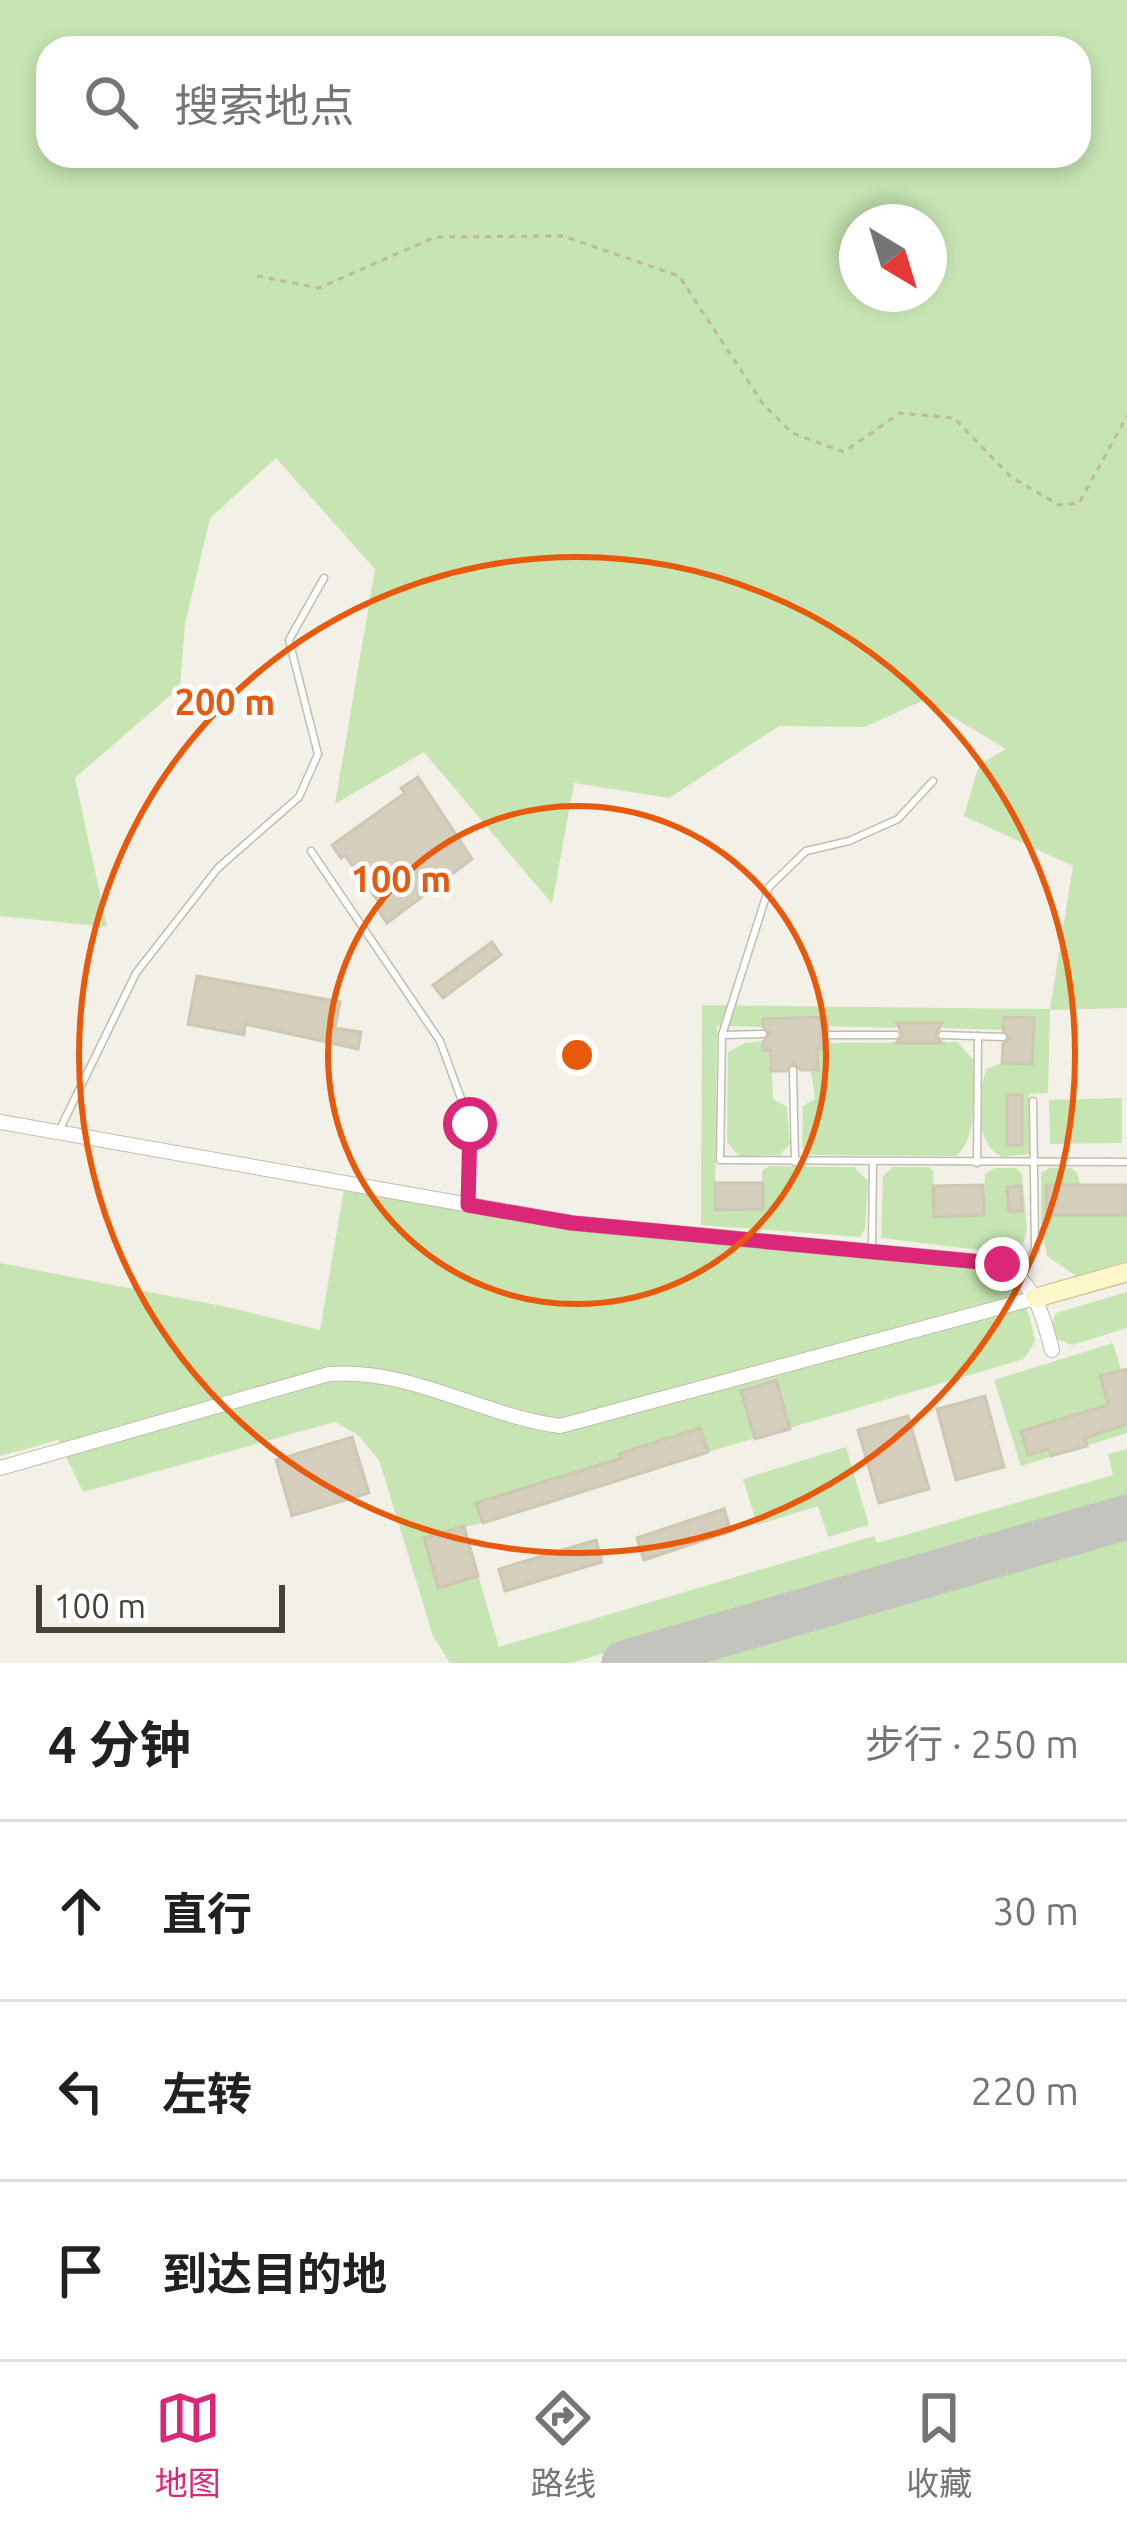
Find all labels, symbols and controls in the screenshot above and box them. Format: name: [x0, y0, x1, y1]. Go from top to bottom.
search box: [36, 36, 1091, 168]
icon: search: [78, 69, 144, 135]
text: 搜索地点: [174, 80, 354, 131]
north arrow: [839, 204, 947, 312]
text: 200 m: [175, 681, 275, 722]
text: 100 m: [351, 858, 451, 899]
centre of rings: [556, 1034, 598, 1076]
route start: [443, 1097, 497, 1151]
route end: [975, 1237, 1029, 1291]
scale bar: [36, 1579, 285, 1632]
text: 100 m: [54, 1587, 146, 1624]
text: 4 分钟: [48, 1715, 191, 1773]
text: 步行 · 250 m: [865, 1722, 1079, 1765]
icon: ahead: [48, 1878, 114, 1944]
text: 直行: [162, 1888, 252, 1939]
text: 30 m: [992, 1889, 1079, 1932]
icon: left: [48, 2058, 114, 2124]
text: 左转: [162, 2068, 252, 2119]
text: 220 m: [970, 2069, 1079, 2112]
icon: arrive: [48, 2238, 114, 2304]
text: 到达目的地: [162, 2248, 387, 2299]
tab: 地图: [155, 2385, 221, 2505]
tab: 路线: [530, 2385, 596, 2505]
tab: 收藏: [906, 2385, 972, 2505]

